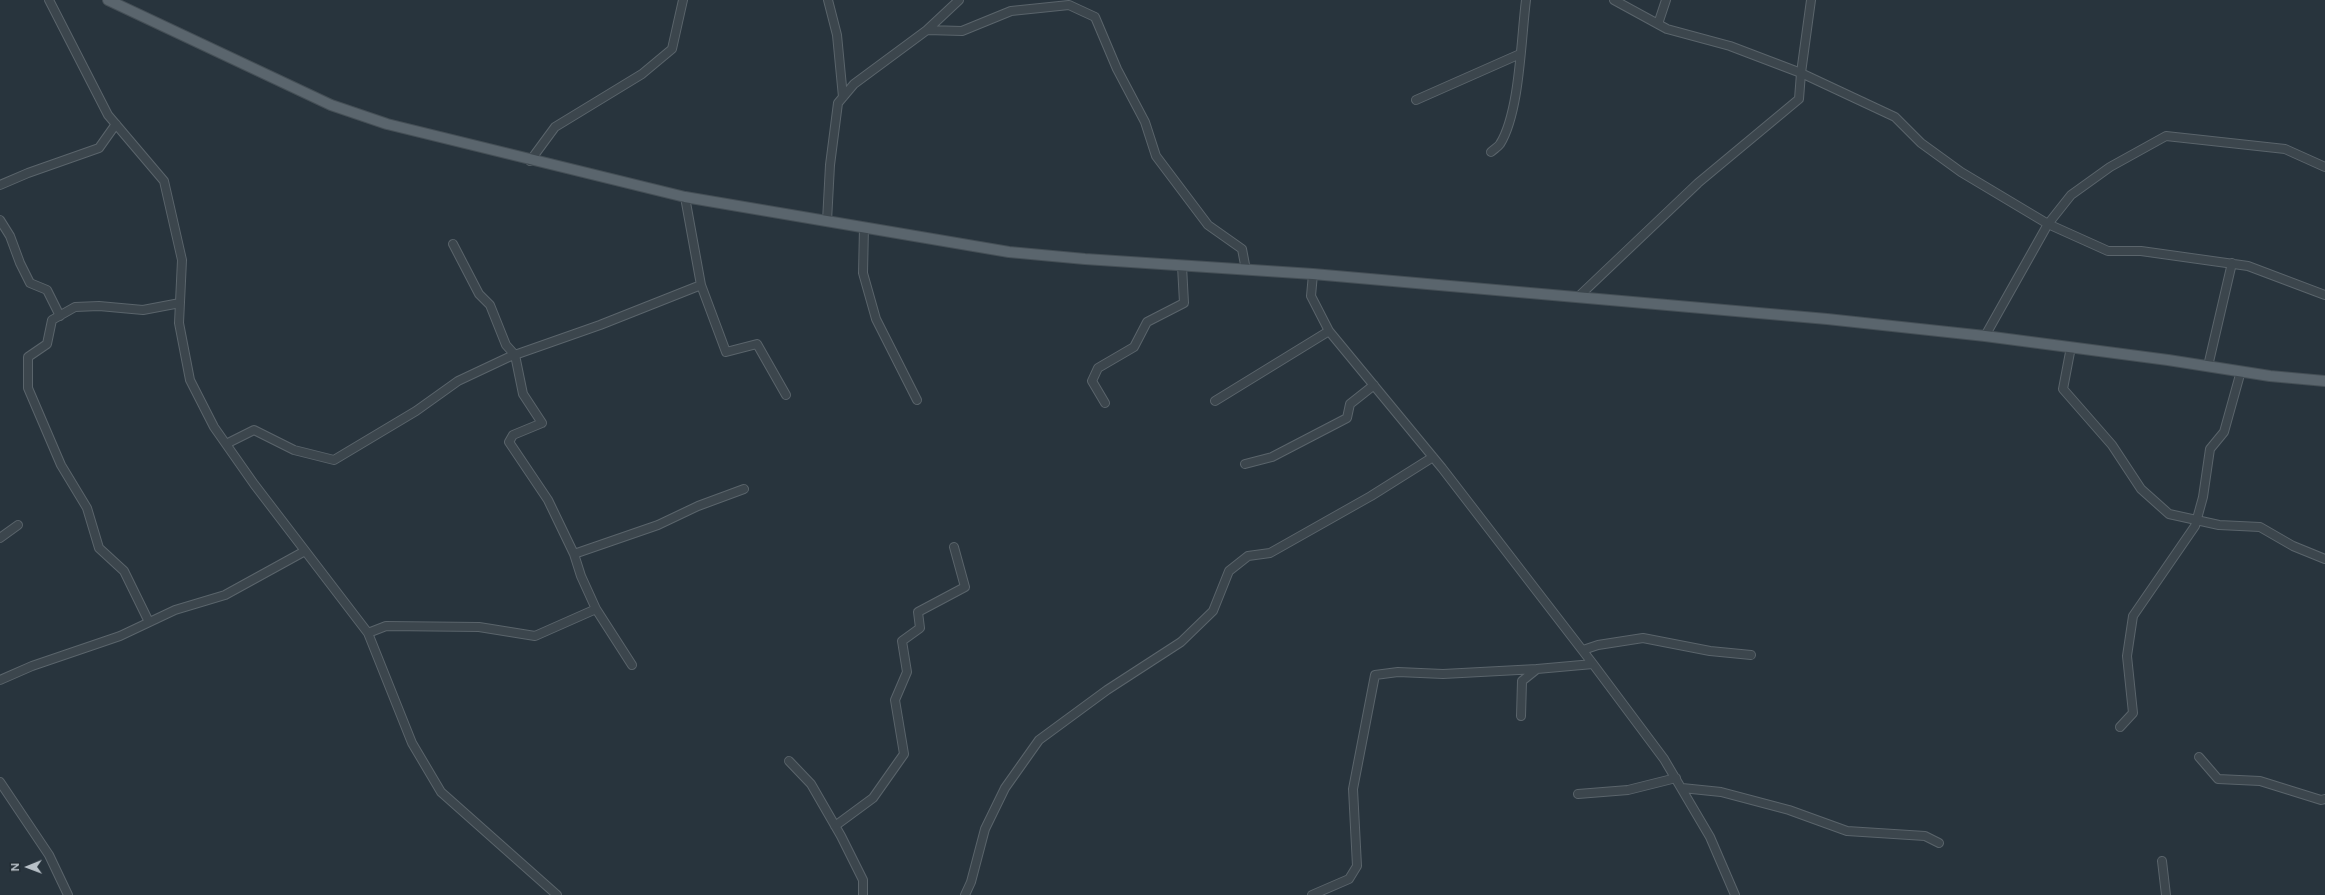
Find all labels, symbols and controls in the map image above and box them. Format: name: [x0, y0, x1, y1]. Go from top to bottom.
north arrow: [8, 847, 48, 887]
text: N: [9, 863, 22, 872]

